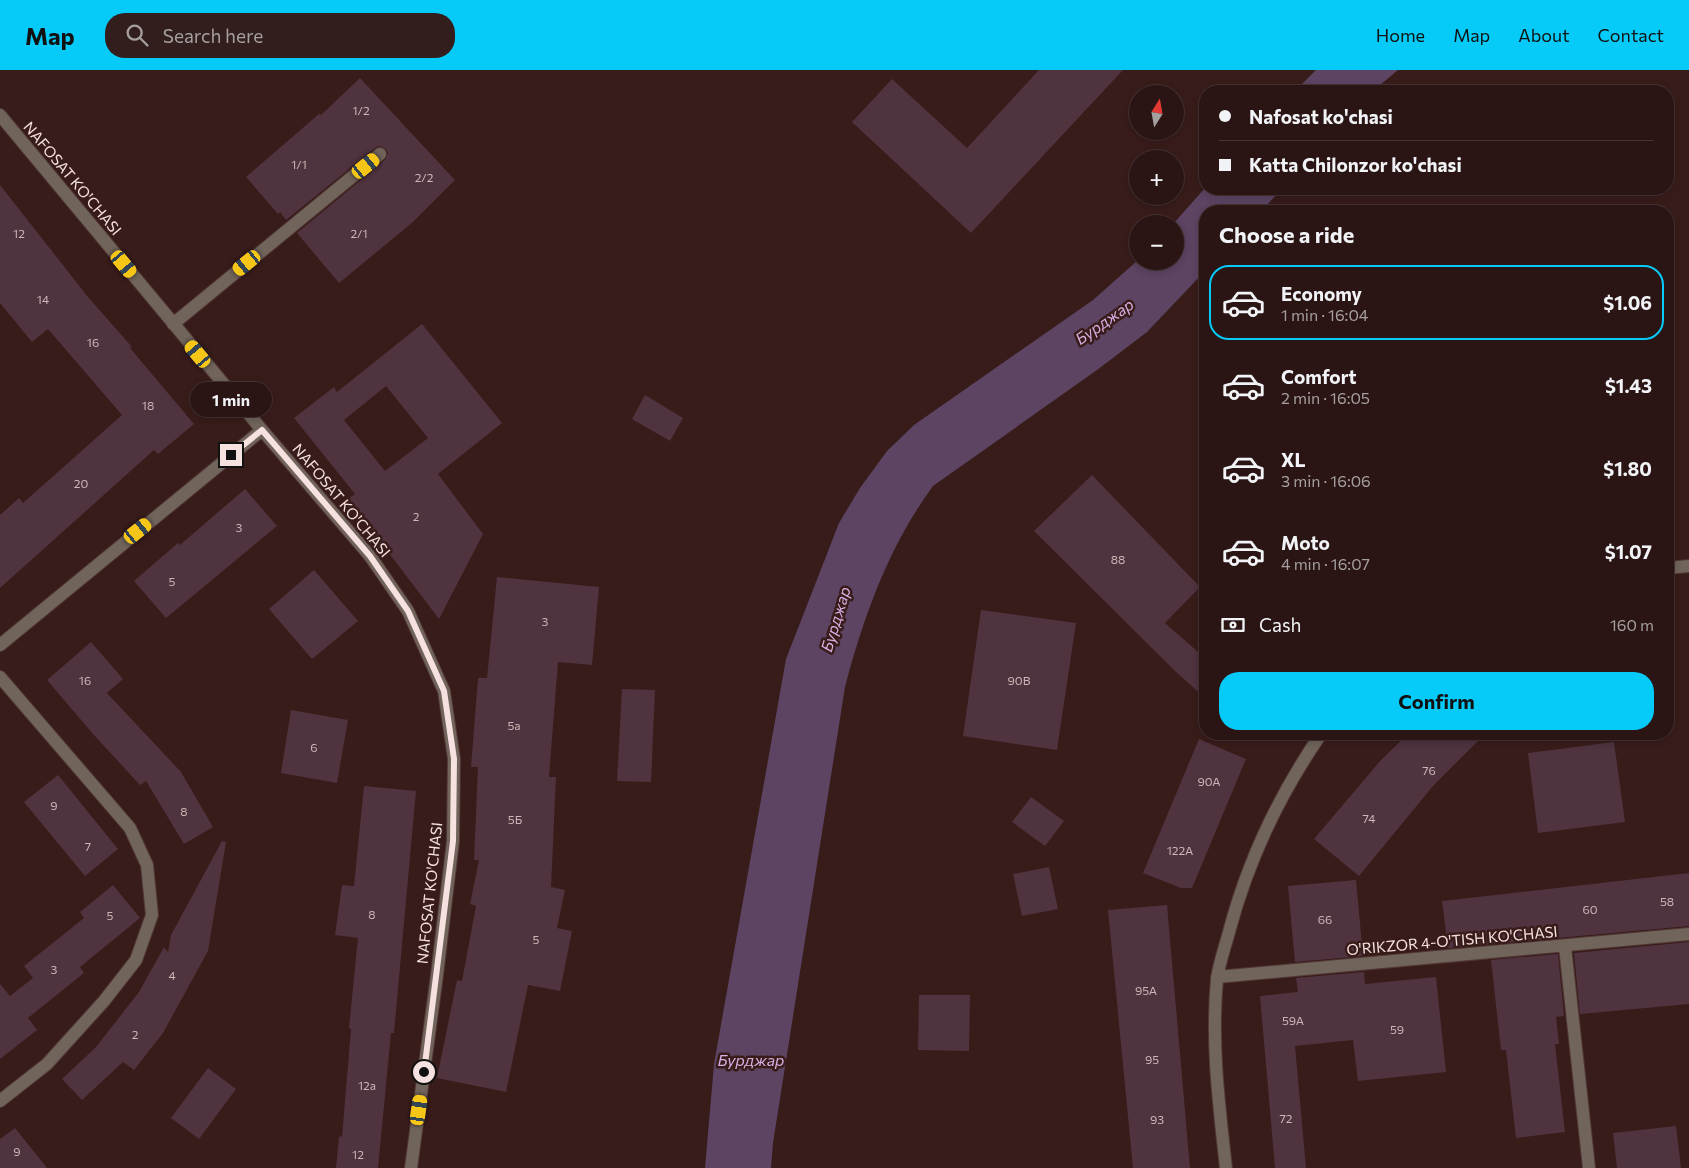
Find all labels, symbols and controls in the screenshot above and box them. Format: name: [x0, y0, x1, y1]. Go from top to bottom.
search box: [105, 13, 455, 58]
text: Map: [25, 21, 75, 50]
icon: search: [123, 21, 151, 49]
text: Search here: [163, 24, 263, 47]
text: Home: [1376, 24, 1425, 46]
text: Map: [1453, 24, 1490, 46]
text: About: [1518, 24, 1570, 46]
text: Contact: [1598, 24, 1664, 46]
north arrow: [1129, 85, 1184, 140]
map controls: [1129, 85, 1184, 270]
house number: 1/2: [352, 103, 370, 117]
text: Nafosat ko'chasi: [1249, 105, 1393, 128]
street label: NAFOSAT KO'CHASI: [20, 118, 126, 238]
button: +: [1129, 150, 1184, 205]
car: [349, 151, 382, 181]
text: Katta Chilonzor ko'chasi: [1249, 153, 1462, 176]
house number: 1/1: [291, 157, 307, 171]
house number: 2/2: [415, 170, 434, 184]
button: −: [1129, 215, 1184, 270]
text: Choose a ride: [1219, 221, 1354, 248]
house number: 12: [13, 226, 25, 240]
house number: 2/1: [350, 226, 368, 240]
car: [108, 248, 139, 280]
car: [230, 248, 263, 278]
icon: car: [1221, 280, 1266, 325]
text: Economy: [1281, 282, 1362, 305]
text: $1.06: [1603, 291, 1652, 314]
house number: 14: [37, 292, 49, 306]
water label: Бурджар: [1071, 294, 1137, 348]
text: 1 min · 16:04: [1281, 305, 1368, 324]
house number: 16: [87, 335, 99, 349]
car: [182, 338, 213, 370]
icon: car: [1221, 363, 1266, 408]
text: Comfort: [1281, 365, 1357, 388]
text: $1.43: [1605, 374, 1652, 397]
callout: 1 min: [190, 382, 272, 418]
text: 2 min · 16:05: [1281, 388, 1370, 407]
text: 1 min: [212, 390, 250, 409]
house number: 18: [142, 398, 154, 412]
street label: NAFOSAT KO'CHASI: [289, 440, 395, 560]
route end: [220, 444, 242, 466]
icon: car: [1221, 446, 1266, 491]
text: XL: [1281, 448, 1306, 471]
text: $1.80: [1603, 457, 1652, 480]
text: 3 min · 16:06: [1281, 471, 1371, 490]
house number: 20: [74, 476, 88, 490]
house number: 2: [413, 509, 420, 523]
car: [121, 516, 154, 546]
house number: 3: [236, 520, 243, 534]
icon: car: [1221, 529, 1266, 574]
text: Moto: [1281, 531, 1330, 554]
text: $1.07: [1605, 540, 1652, 563]
house number: 88: [1111, 552, 1125, 566]
text: 4 min · 16:07: [1281, 554, 1370, 573]
house number: 5: [169, 574, 176, 588]
water label: Бурджар: [816, 584, 854, 654]
icon: cash: [1219, 611, 1247, 639]
text: Cash: [1259, 613, 1301, 636]
house number: 3: [542, 614, 549, 628]
text: 160 m: [1610, 615, 1654, 634]
button: Confirm: [1219, 672, 1654, 730]
house number: 16: [79, 673, 91, 687]
house number: 90B: [1008, 673, 1031, 687]
house number: 5a: [507, 718, 521, 732]
house number: 6: [310, 740, 318, 754]
house number: 76: [1422, 763, 1436, 777]
house number: 90A: [1197, 774, 1221, 788]
house number: 9: [50, 798, 58, 812]
house number: 8: [180, 804, 188, 818]
house number: 74: [1363, 811, 1375, 825]
house number: 5Б: [508, 812, 523, 826]
street label: NAFOSAT KO'CHASI: [413, 821, 445, 965]
house number: 7: [85, 839, 91, 853]
house number: 122A: [1167, 843, 1193, 857]
house number: 58: [1660, 894, 1674, 908]
house number: 60: [1582, 902, 1598, 916]
house number: 8: [368, 907, 376, 921]
house number: 5: [107, 908, 114, 922]
house number: 66: [1318, 912, 1332, 926]
street label: O'RIKZOR 4-O'TISH KO'CHASI: [1346, 922, 1558, 958]
house number: 5: [533, 932, 540, 946]
house number: 3: [51, 962, 58, 976]
house number: 4: [168, 968, 176, 982]
house number: 95A: [1135, 983, 1157, 997]
house number: 59A: [1282, 1013, 1304, 1027]
house number: 59: [1390, 1022, 1404, 1036]
house number: 2: [132, 1027, 139, 1041]
water label: Бурджар: [718, 1050, 784, 1069]
house number: 95: [1145, 1052, 1159, 1066]
route start: [413, 1061, 435, 1083]
house number: 12a: [358, 1078, 376, 1092]
car: [409, 1094, 428, 1126]
house number: 72: [1280, 1111, 1293, 1125]
house number: 93: [1150, 1112, 1164, 1126]
house number: 9: [13, 1144, 21, 1158]
house number: 12: [352, 1147, 364, 1161]

